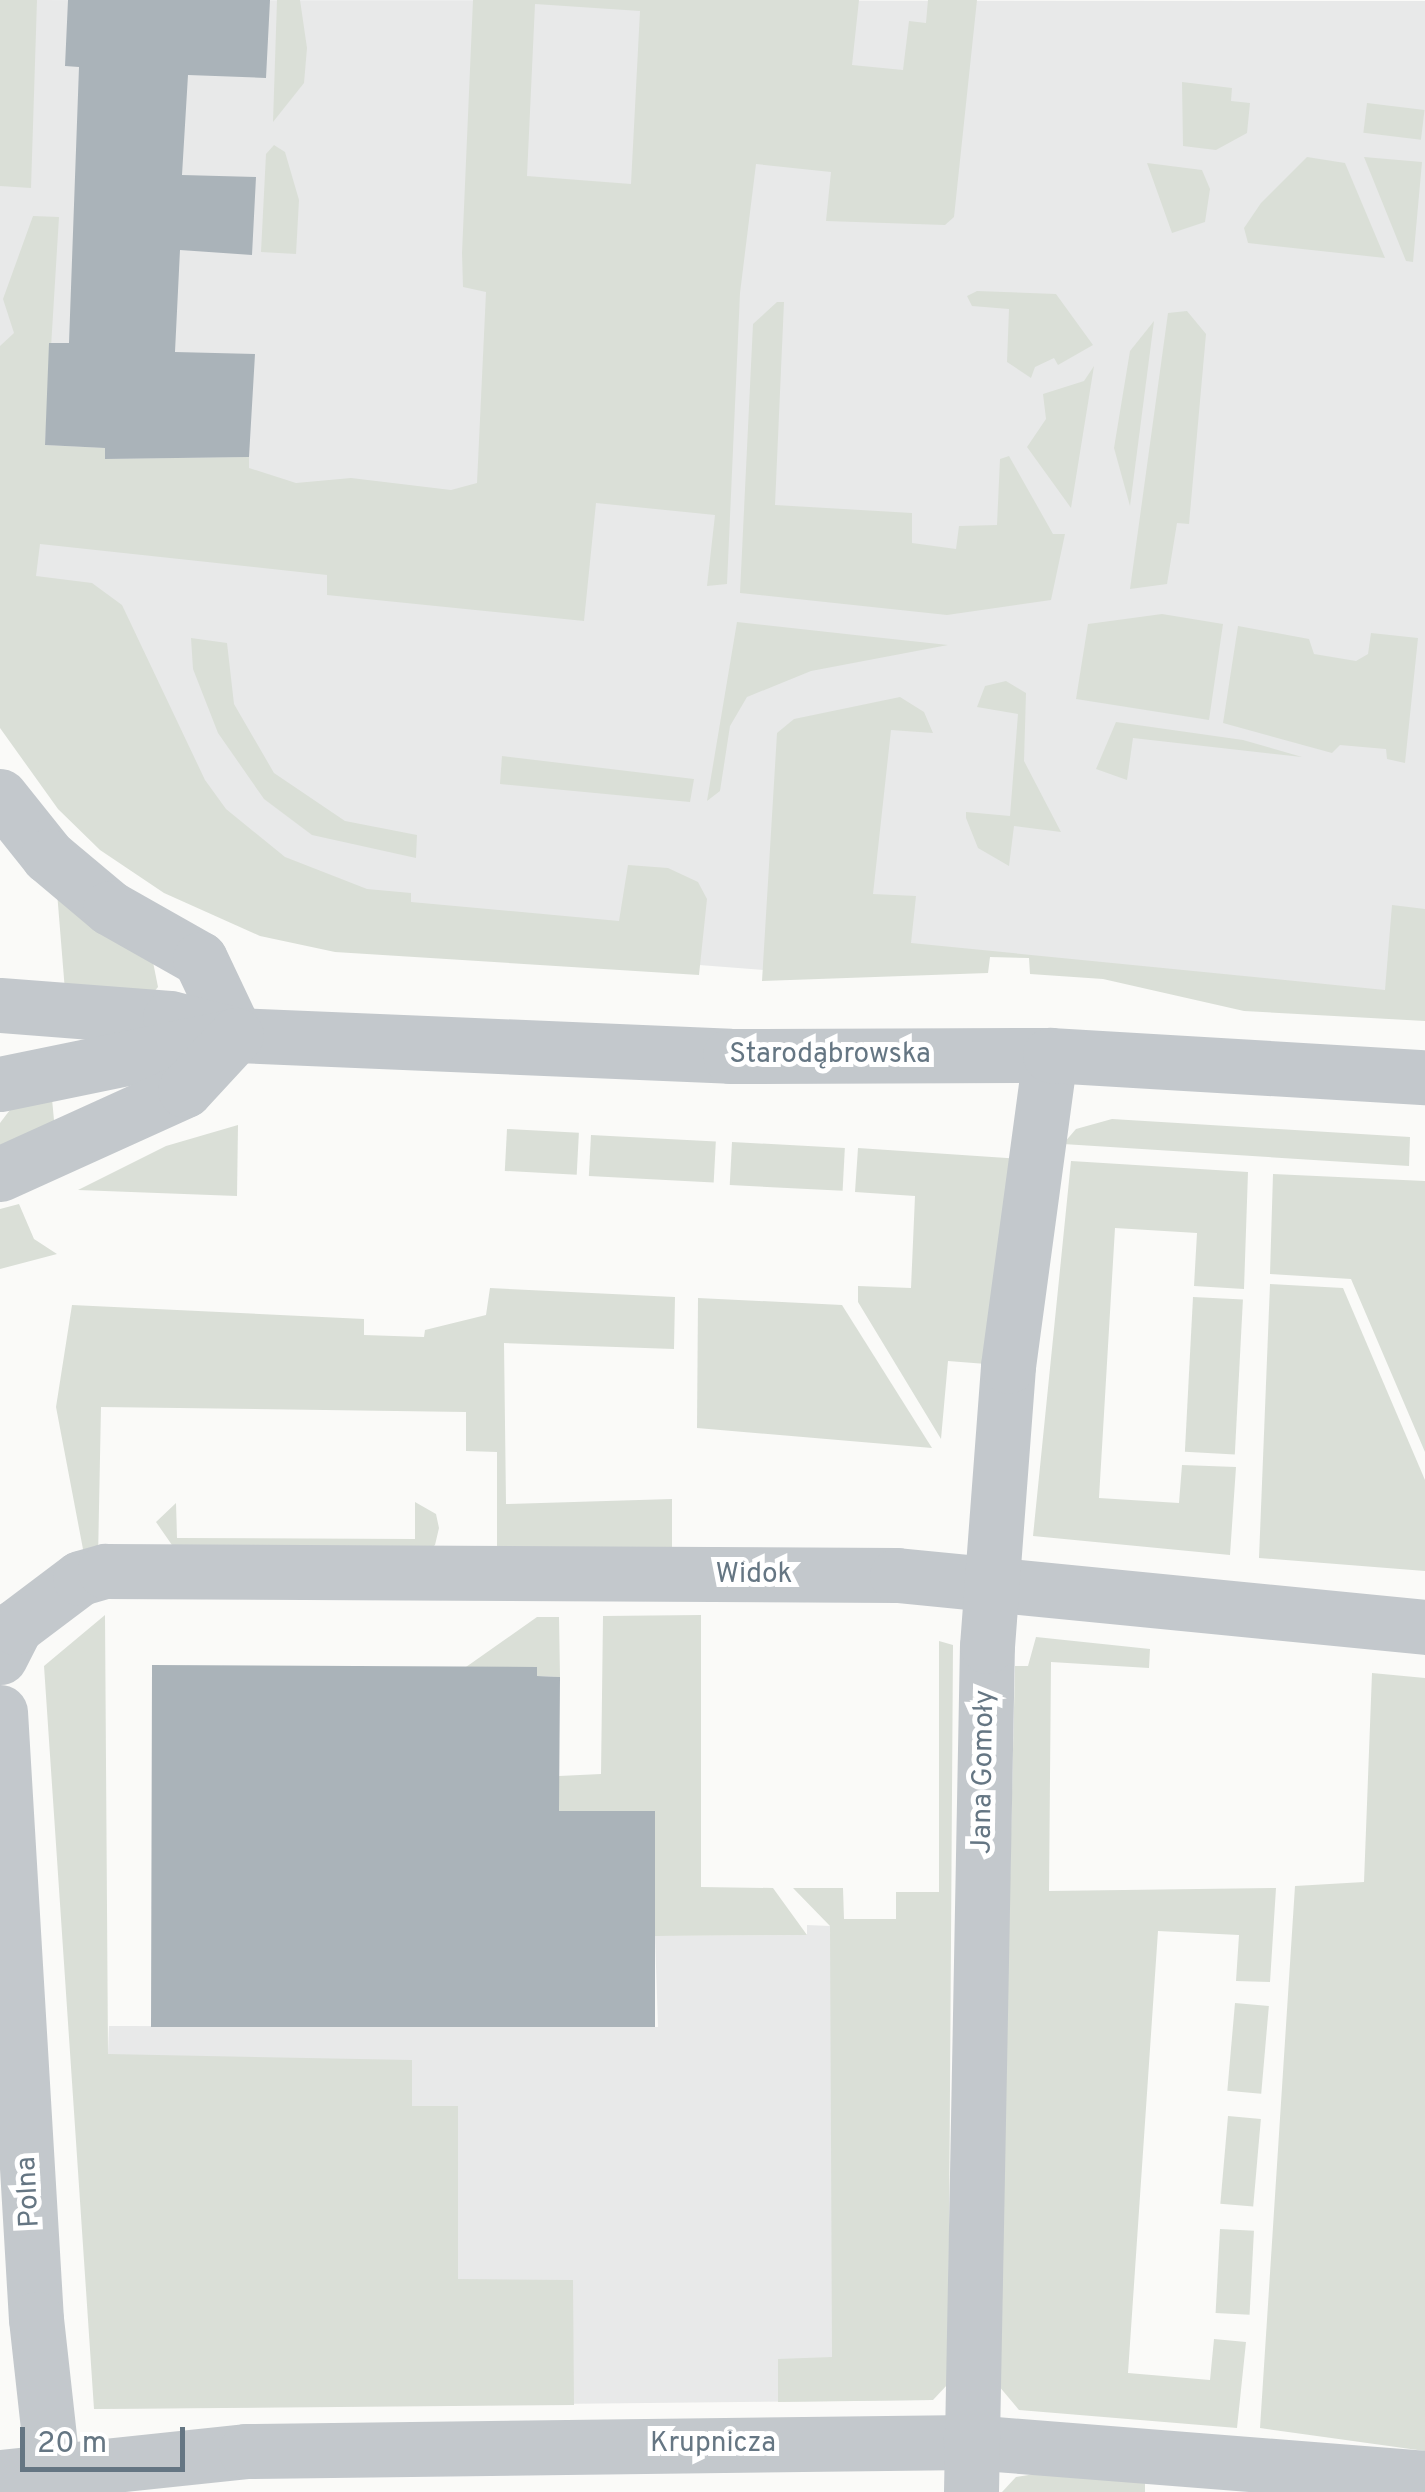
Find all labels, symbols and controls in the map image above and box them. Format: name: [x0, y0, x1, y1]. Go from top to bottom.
street label: Starodąbrowska: [729, 1038, 931, 1072]
street label: Widok: [716, 1558, 792, 1592]
street label: Jana Gomoły: [966, 1690, 1002, 1854]
street label: Polna: [10, 2156, 48, 2228]
scale bar: [25, 2407, 190, 2469]
text: 20 m: [37, 2426, 107, 2463]
street label: Krupnicza: [650, 2427, 776, 2461]

